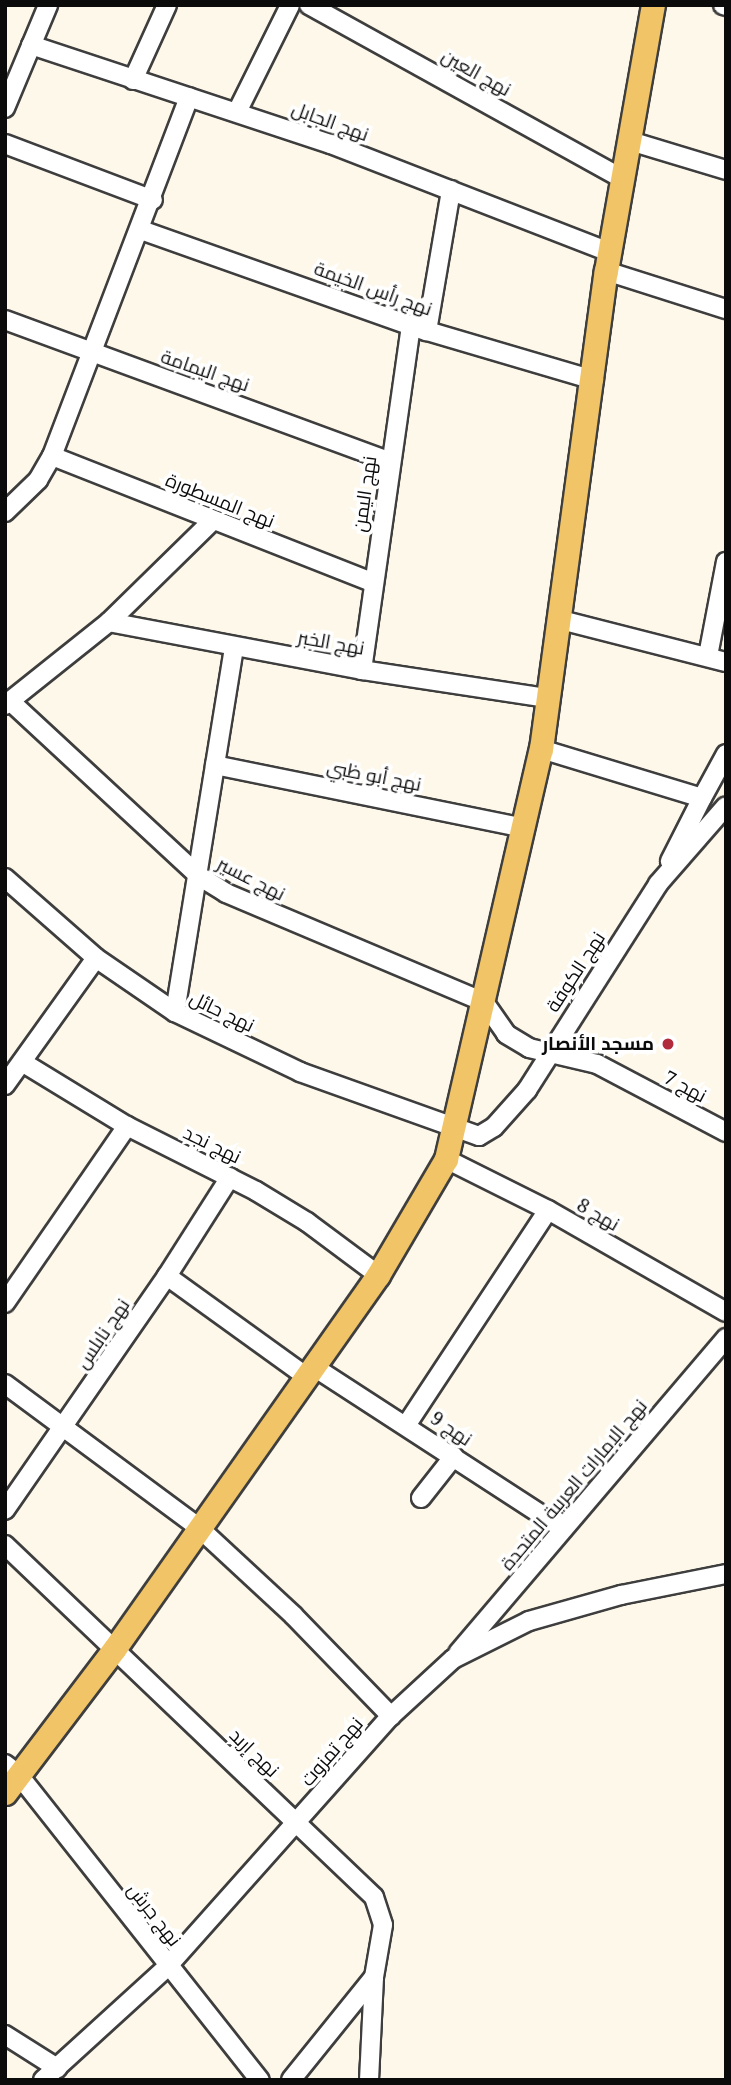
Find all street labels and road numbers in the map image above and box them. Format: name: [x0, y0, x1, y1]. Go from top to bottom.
street label: نهج العين: [437, 45, 515, 101]
street label: نهج الجابل: [288, 98, 372, 146]
street label: نهج رأس الخيمة: [311, 257, 435, 321]
street label: نهج اليمامة: [158, 345, 252, 397]
street label: نهج اليمن: [348, 455, 382, 533]
street label: نهج المسطورة: [162, 469, 278, 533]
street label: نهج الخبر: [296, 626, 366, 660]
street label: نهج أبو ظبي: [325, 756, 423, 796]
street label: نهج عسير: [213, 852, 289, 906]
street label: نهج الكوفة: [542, 928, 610, 1016]
street label: نهج حائل: [186, 987, 258, 1037]
street label: نهج 7: [660, 1066, 710, 1108]
street label: نهج نجد: [180, 1121, 244, 1169]
street label: نهج 8: [573, 1194, 623, 1236]
street label: نهج نابلس: [71, 1295, 135, 1373]
street label: نهج الإمارات العربية المتحدة: [496, 1395, 652, 1575]
street label: نهج 9: [426, 1407, 476, 1451]
street label: نهج تمزوت: [296, 1713, 368, 1791]
street label: نهج إربد: [225, 1724, 283, 1782]
street label: نهج جرش: [122, 1879, 186, 1951]

